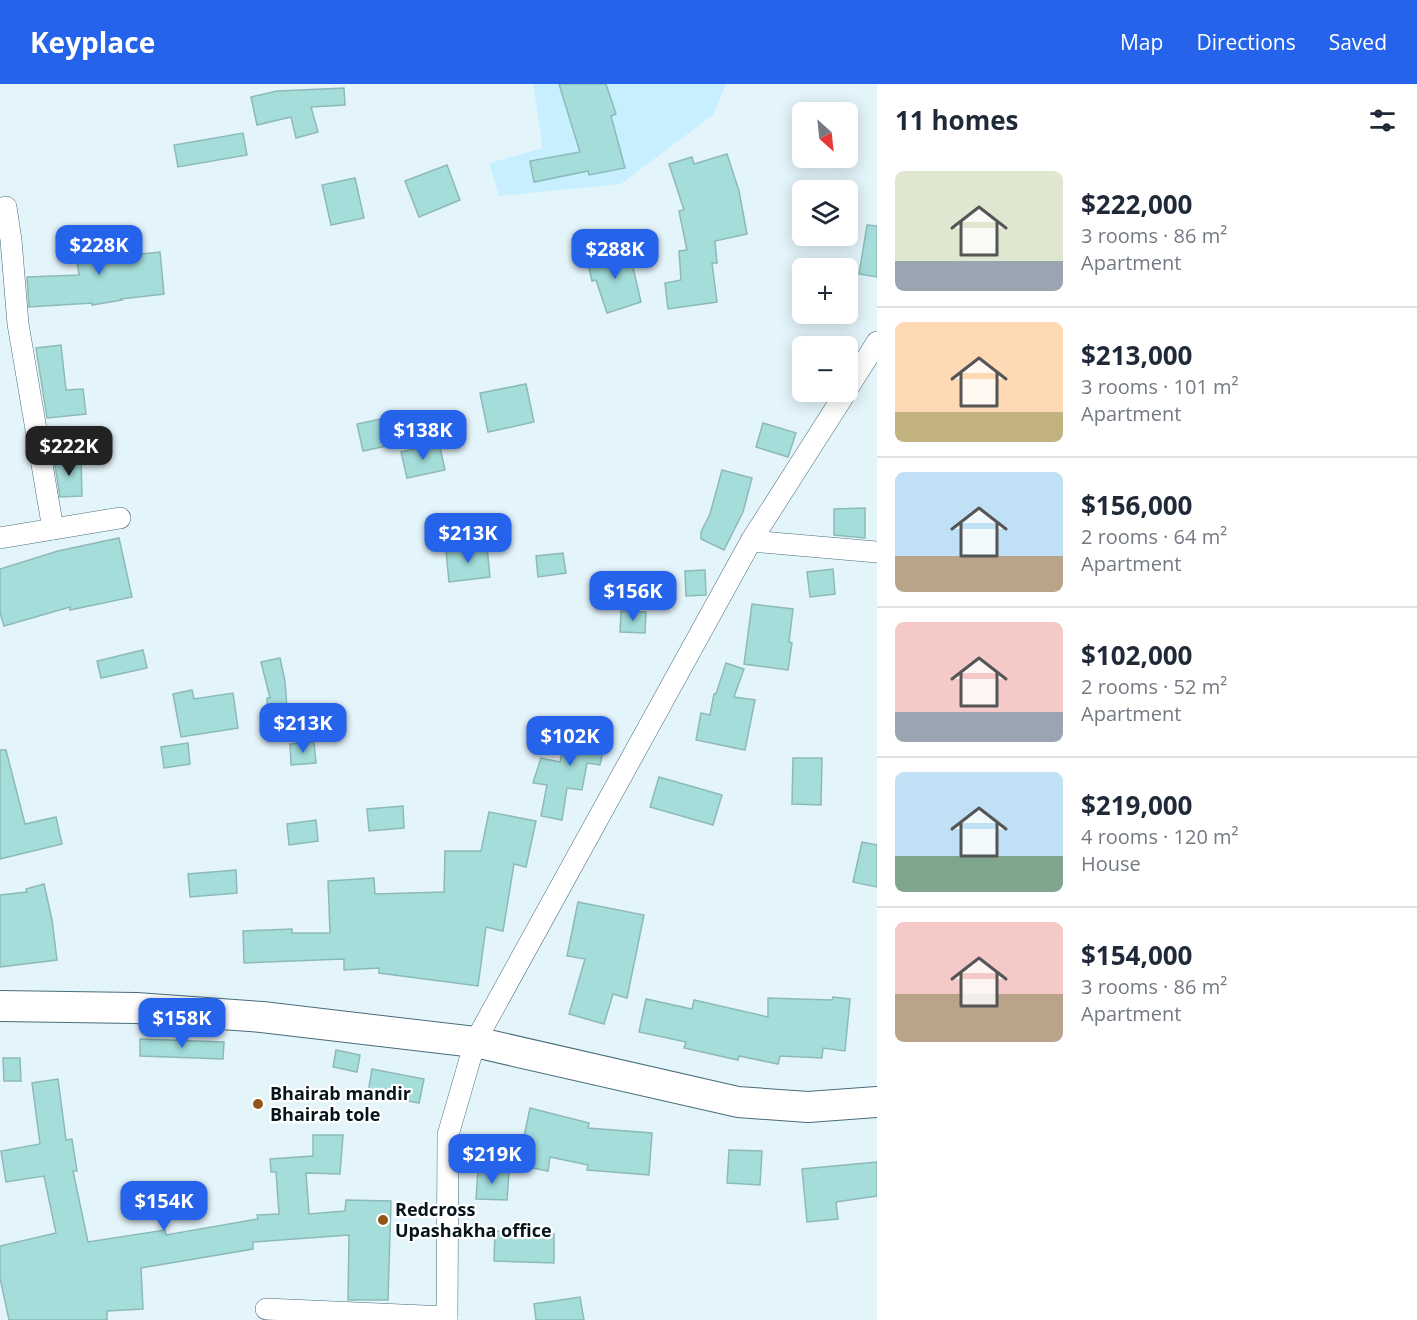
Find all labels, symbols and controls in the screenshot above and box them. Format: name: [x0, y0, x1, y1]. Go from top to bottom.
text: Keyplace: [30, 23, 155, 61]
text: Map: [1120, 28, 1163, 56]
text: Directions: [1196, 28, 1296, 56]
text: Saved: [1329, 28, 1387, 56]
north arrow: [792, 102, 858, 168]
map controls: [792, 102, 858, 402]
text: 11 homes: [895, 102, 1019, 138]
icon: filters: [1366, 104, 1399, 137]
button: layers: [792, 180, 858, 246]
text: $222,000: [1081, 186, 1192, 222]
icon: home: [943, 195, 1015, 267]
text: 3 rooms · 86 m²: [1081, 222, 1227, 249]
pin: $228K: [57, 225, 141, 276]
pin: $288K: [573, 229, 657, 280]
text: $228K: [69, 231, 129, 258]
text: $288K: [585, 235, 645, 262]
text: Apartment: [1081, 249, 1181, 276]
button: +: [792, 258, 858, 324]
button: −: [792, 336, 858, 402]
text: $213,000: [1081, 337, 1192, 373]
icon: home: [943, 346, 1015, 418]
text: 3 rooms · 101 m²: [1081, 373, 1239, 400]
text: Apartment: [1081, 400, 1181, 427]
pin: $138K: [381, 410, 465, 461]
text: $138K: [393, 416, 453, 443]
pin: $222K: [27, 426, 111, 477]
text: $222K: [39, 432, 99, 459]
text: $156,000: [1081, 487, 1192, 523]
icon: home: [943, 496, 1015, 568]
pin: $213K: [426, 513, 510, 564]
text: $213K: [438, 519, 498, 546]
text: 2 rooms · 64 m²: [1081, 523, 1227, 550]
text: Apartment: [1081, 550, 1181, 577]
pin: $156K: [591, 571, 675, 622]
text: $156K: [603, 577, 663, 604]
text: $102,000: [1081, 637, 1192, 673]
icon: home: [943, 646, 1015, 718]
text: 2 rooms · 52 m²: [1081, 673, 1227, 700]
text: Apartment: [1081, 700, 1181, 727]
pin: $213K: [261, 703, 345, 754]
text: $213K: [273, 709, 333, 736]
pin: $102K: [528, 716, 612, 767]
text: $102K: [540, 722, 600, 749]
text: $219,000: [1081, 787, 1192, 823]
icon: home: [943, 796, 1015, 868]
text: 4 rooms · 120 m²: [1081, 823, 1239, 850]
text: House: [1081, 850, 1141, 877]
text: $154,000: [1081, 937, 1192, 973]
icon: home: [943, 946, 1015, 1018]
text: 3 rooms · 86 m²: [1081, 973, 1227, 1000]
pin: $158K: [140, 998, 224, 1049]
text: Apartment: [1081, 1000, 1181, 1027]
text: $158K: [152, 1004, 212, 1031]
place label: Bhairab mandir Bhairab tole: [270, 1081, 411, 1126]
marker: Bhairab mandir Bhairab tole: [251, 1097, 265, 1111]
pin: $219K: [450, 1134, 534, 1185]
text: $219K: [462, 1140, 522, 1167]
pin: $154K: [122, 1181, 206, 1232]
text: $154K: [134, 1187, 194, 1214]
place label: Redcross Upashakha office: [395, 1197, 552, 1242]
marker: Redcross Upashakha office: [376, 1213, 390, 1227]

